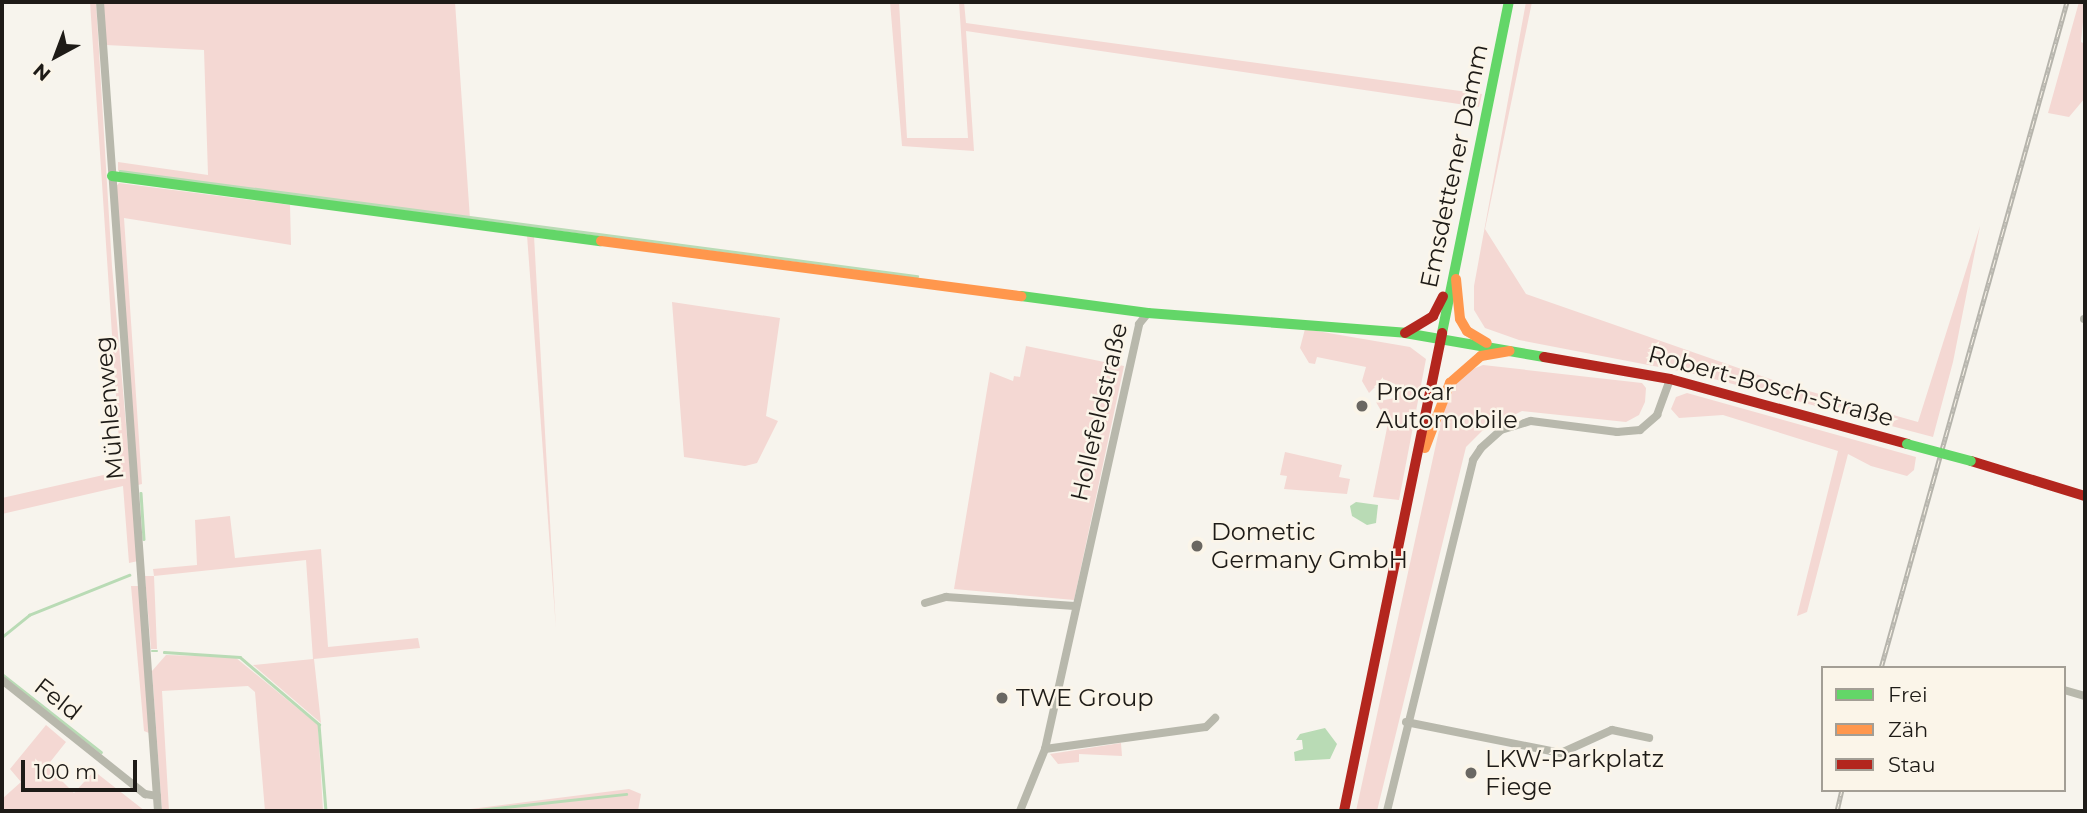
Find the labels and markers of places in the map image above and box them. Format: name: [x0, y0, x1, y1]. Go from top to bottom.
place label: Procar Automobile: [1376, 378, 1518, 434]
marker: Procar Automobile: [1354, 398, 1370, 414]
place label: Dometic Germany GmbH: [1211, 518, 1408, 574]
marker: Dometic Germany GmbH: [1189, 538, 1205, 554]
place label: TWE Group: [1016, 684, 1154, 712]
marker: TWE Group: [994, 690, 1010, 706]
place label: LKW-Parkplatz Fiege: [1485, 745, 1664, 801]
marker: LKW-Parkplatz Fiege: [1463, 765, 1479, 781]

